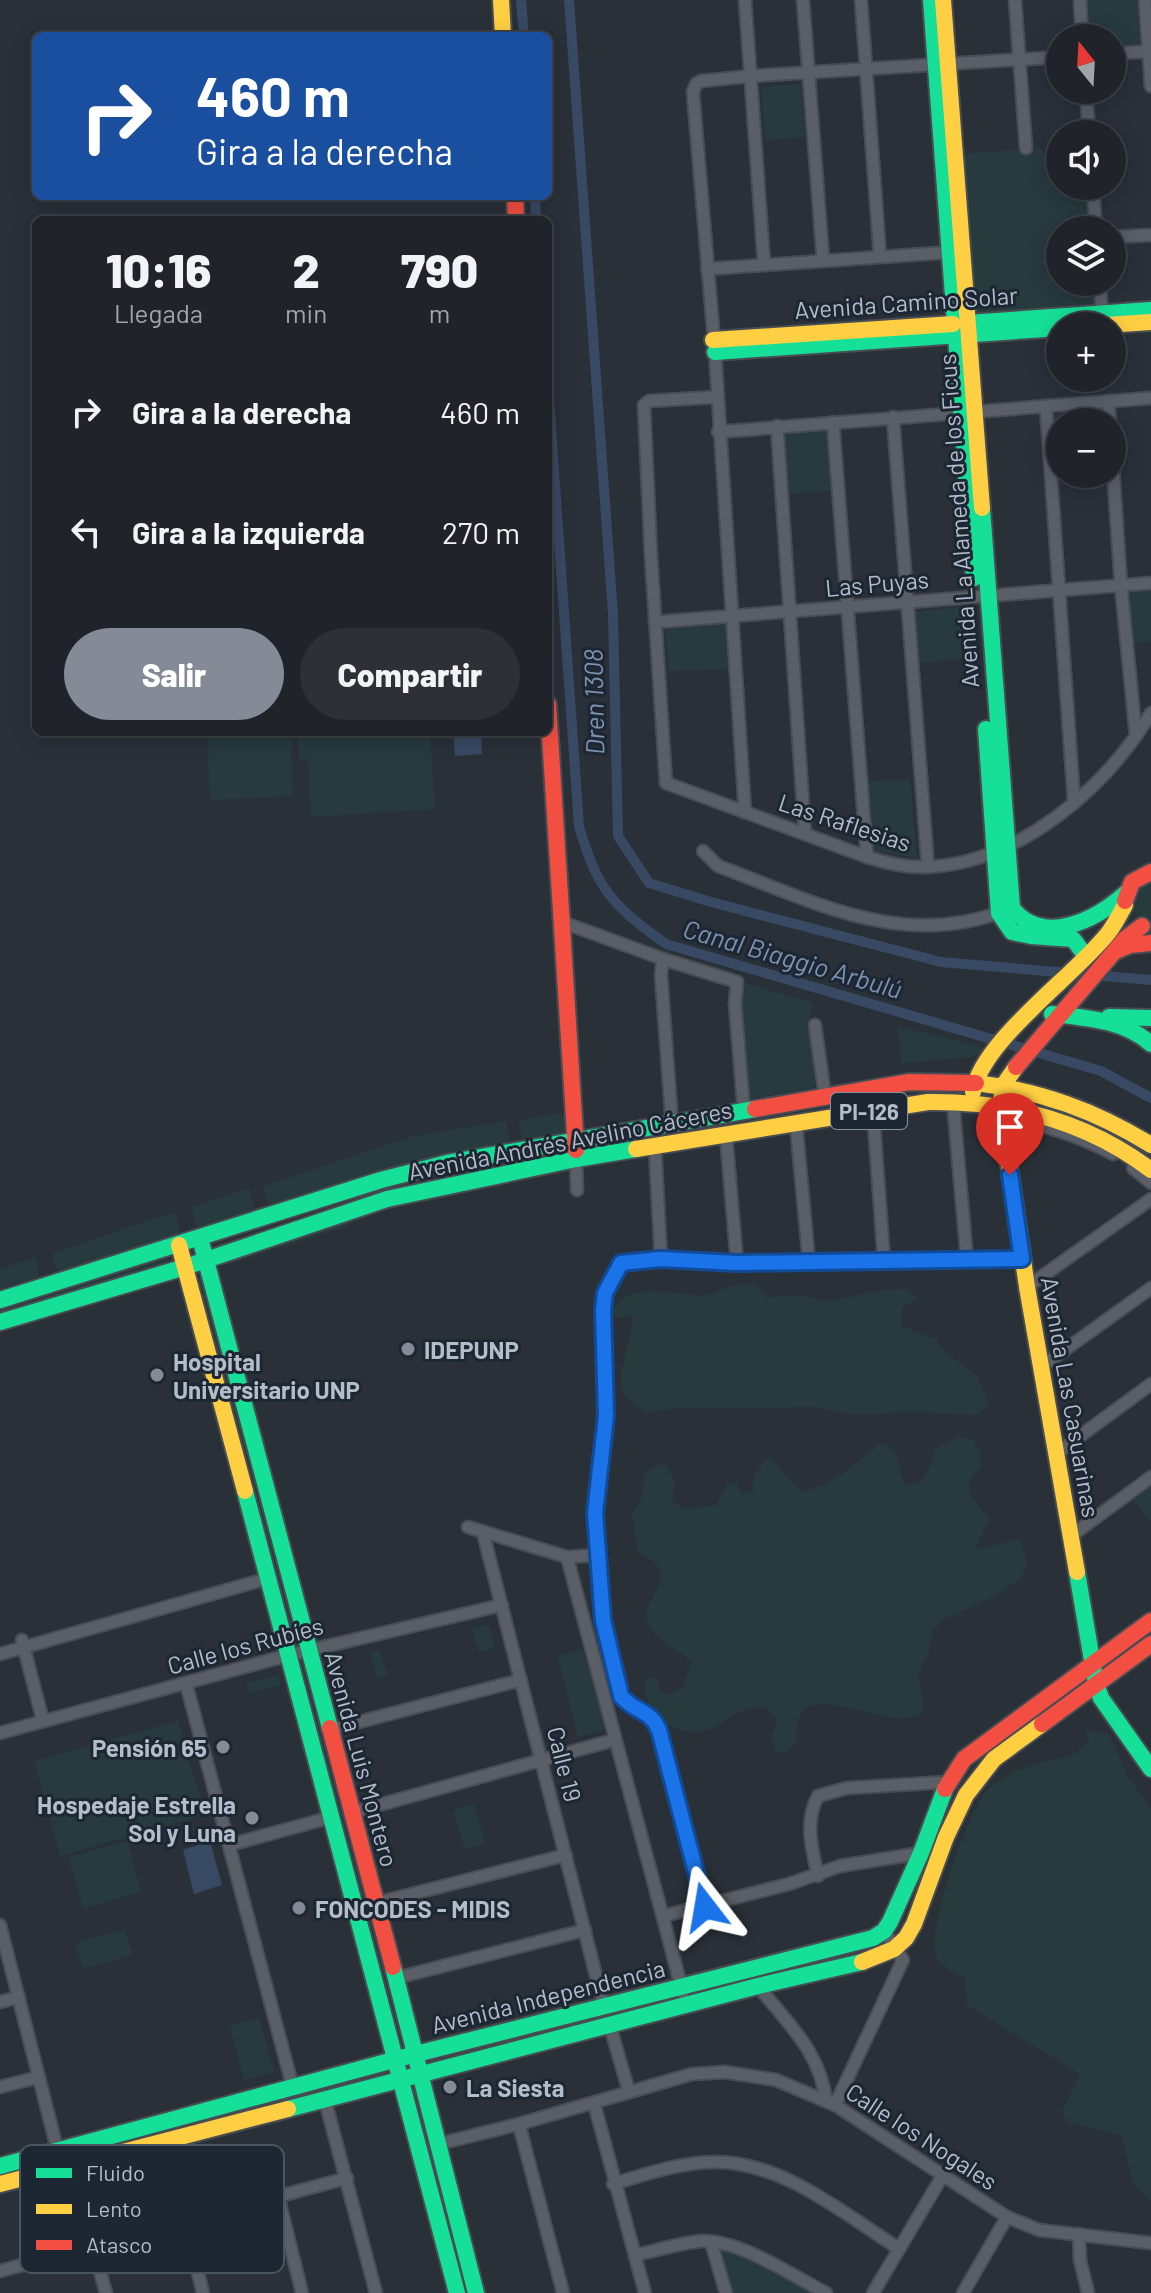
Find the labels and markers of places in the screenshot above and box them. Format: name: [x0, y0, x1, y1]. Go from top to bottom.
pin: [976, 1093, 1044, 1175]
place label: IDEPUNP: [424, 1335, 519, 1364]
marker: IDEPUNP: [399, 1340, 417, 1358]
place label: Hospital Universitario UNP: [173, 1347, 360, 1404]
marker: Hospital Universitario UNP: [148, 1366, 166, 1384]
place label: Pensión 65: [92, 1733, 207, 1762]
marker: Pensión 65: [214, 1738, 232, 1756]
place label: Hospedaje Estrella Sol y Luna: [37, 1790, 236, 1847]
marker: Hospedaje Estrella Sol y Luna: [243, 1809, 261, 1827]
place label: FONCODES - MIDIS: [315, 1894, 510, 1923]
marker: FONCODES - MIDIS: [290, 1899, 308, 1917]
place label: La Siesta: [466, 2073, 564, 2102]
marker: La Siesta: [441, 2078, 459, 2096]

